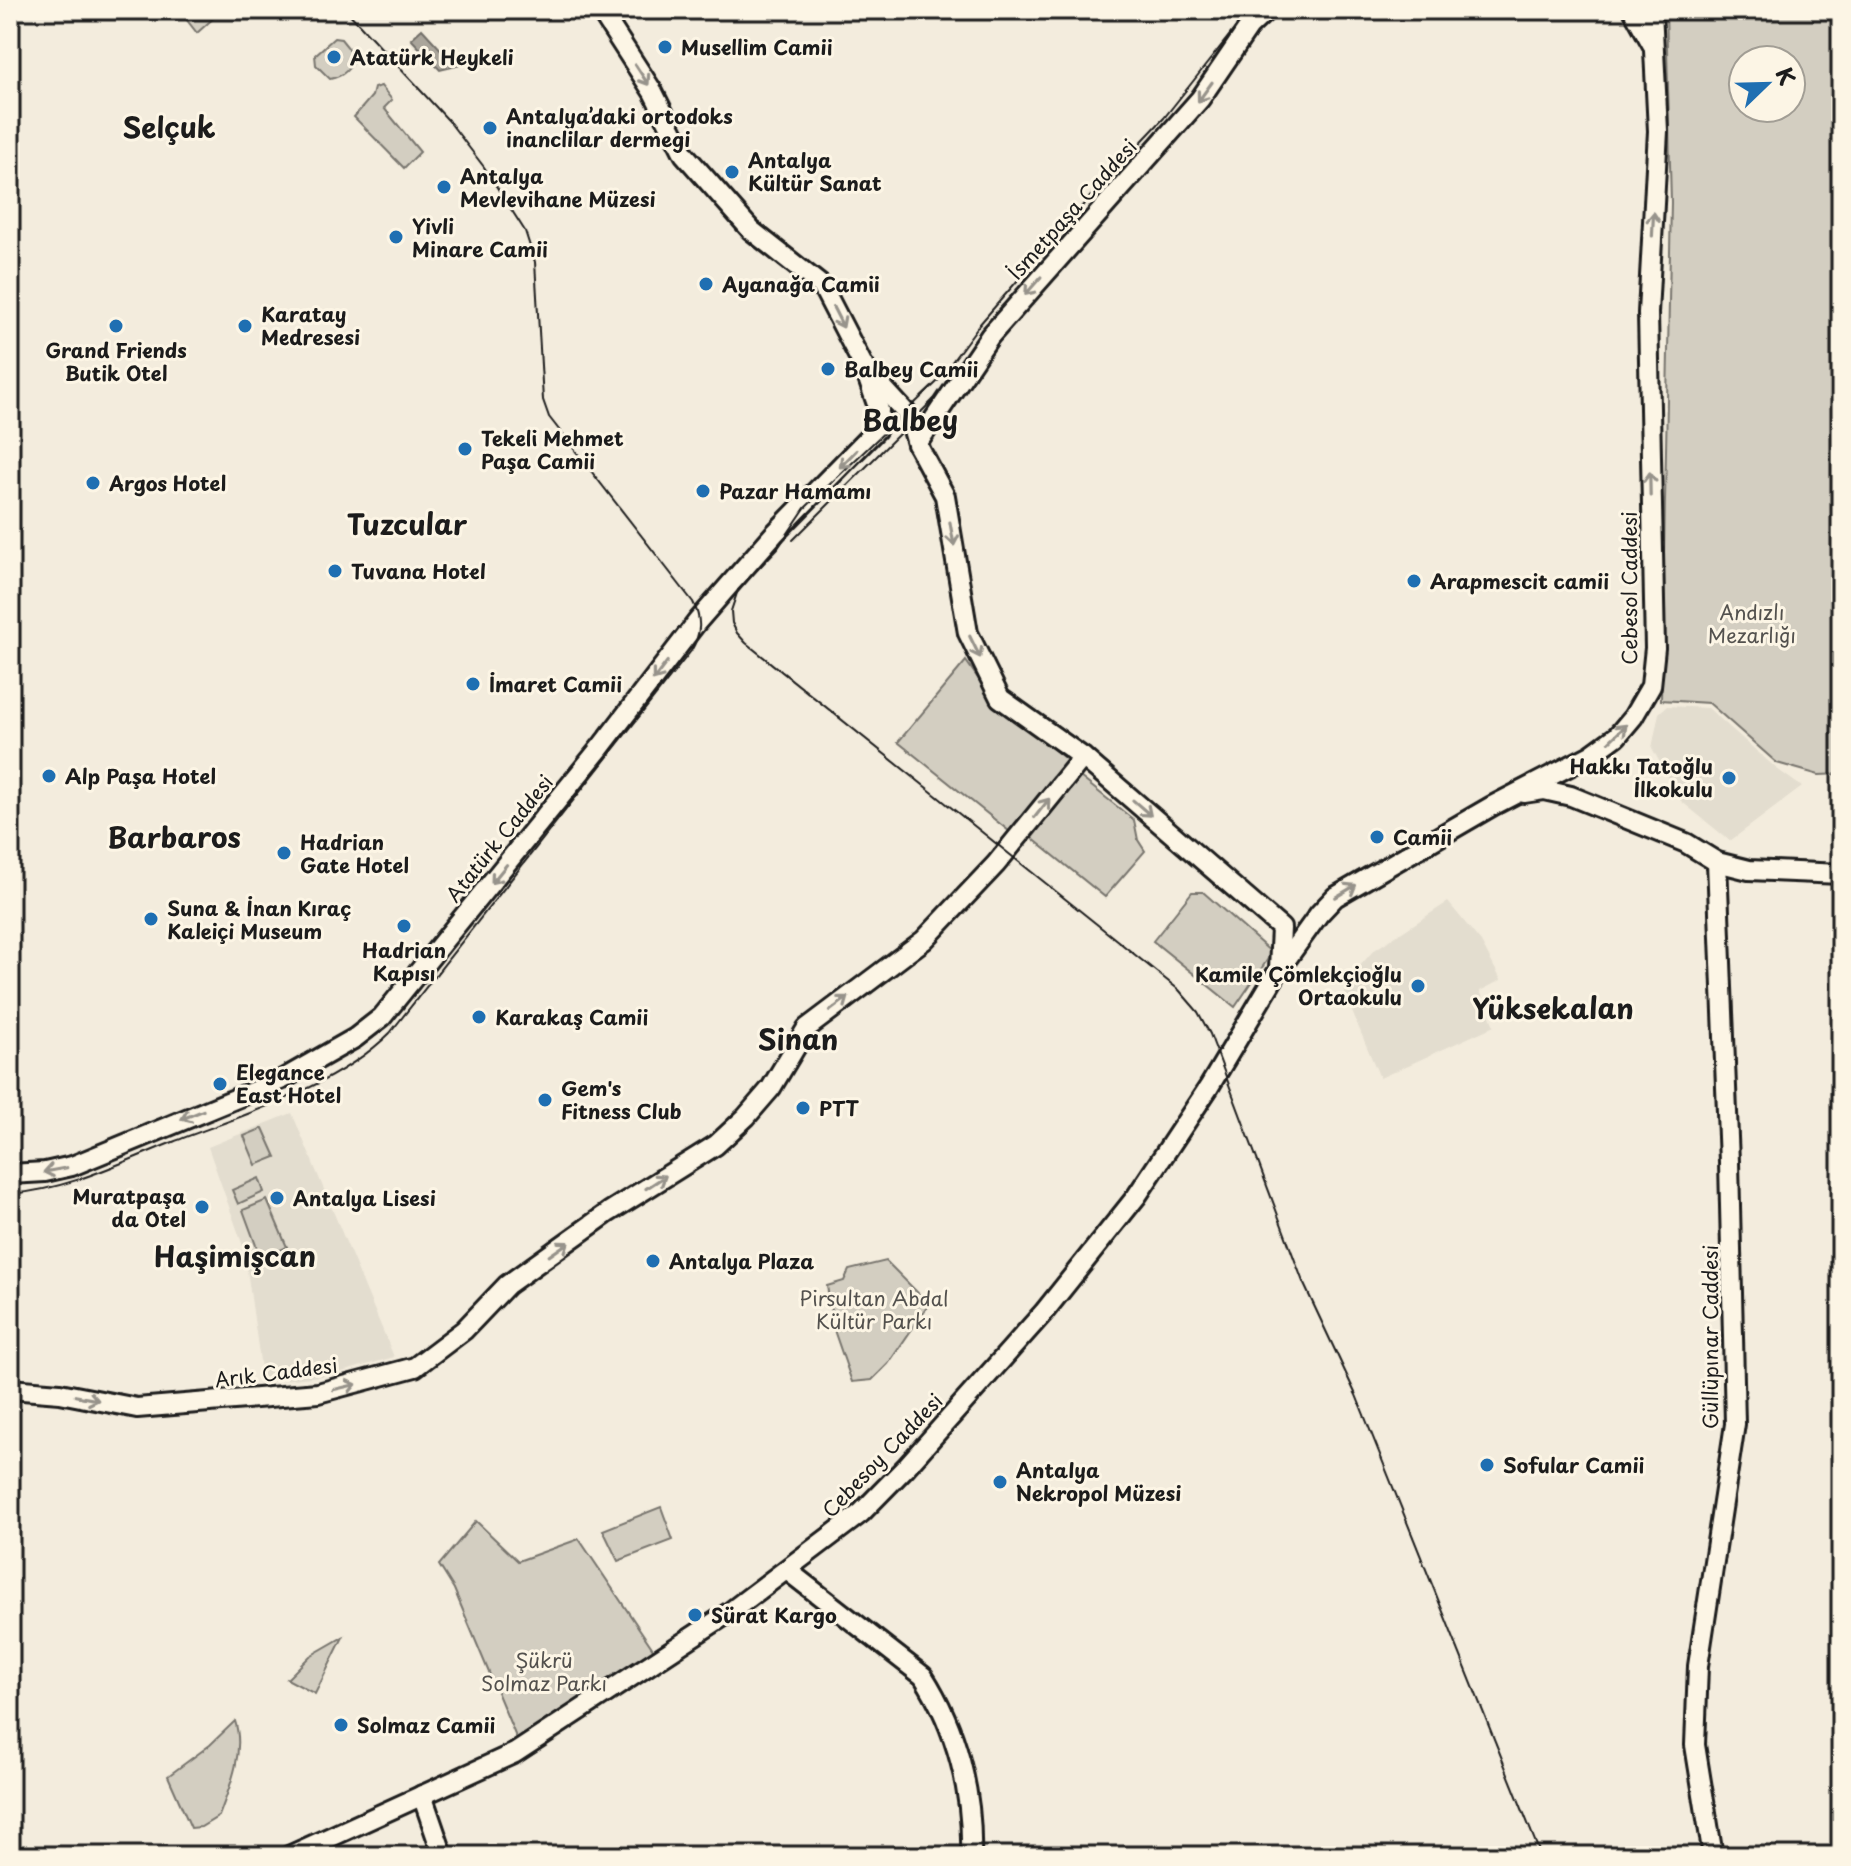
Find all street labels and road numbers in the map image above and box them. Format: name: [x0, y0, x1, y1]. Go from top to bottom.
street label: İsmetpaşa Caddesi: [1001, 132, 1143, 286]
street label: Cebesol Caddesi: [1614, 511, 1644, 665]
street label: Atatürk Caddesi: [438, 768, 560, 908]
street label: Güllüpınar Caddesi: [1695, 1245, 1725, 1429]
street label: Arık Caddesi: [213, 1350, 339, 1394]
street label: Cebesoy Caddesi: [815, 1386, 949, 1524]

